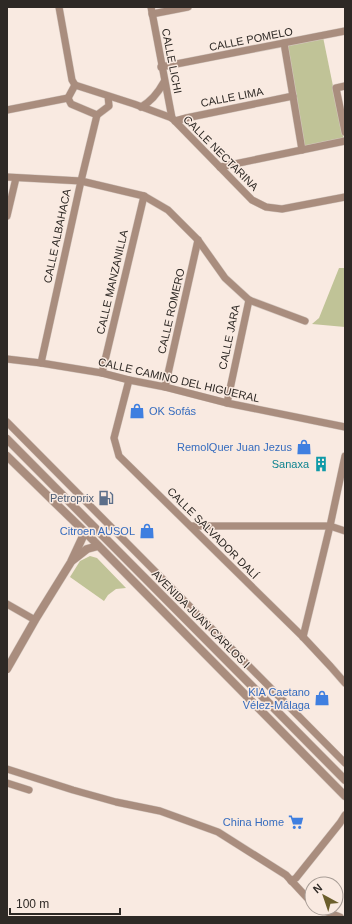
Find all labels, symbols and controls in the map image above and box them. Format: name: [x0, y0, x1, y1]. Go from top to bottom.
street label: CALLE POMELO: [208, 25, 294, 53]
street label: CALLE LICHI: [160, 27, 184, 95]
street label: CALLE LIMA: [200, 85, 265, 109]
street label: CALLE NECTARINA: [181, 113, 261, 193]
street label: CALLE ALBAHACA: [41, 187, 73, 284]
street label: CALLE MANZANILLA: [94, 228, 130, 335]
street label: CALLE ROMERO: [155, 267, 187, 355]
street label: CALLE JARA: [216, 303, 242, 371]
street label: CALLE CAMINO DEL HIGUERAL: [97, 356, 261, 404]
shop icon: OK Sofás: [128, 402, 146, 420]
place label: OK Sofás: [149, 405, 197, 417]
shop icon: RemolQuer Juan Jezus: [295, 438, 313, 456]
place label: RemolQuer Juan Jezus: [177, 441, 292, 453]
building icon: Sanaxa: [312, 455, 330, 473]
place label: Sanaxa: [272, 458, 310, 470]
street label: CALLE SALVADOR DALÍ: [165, 485, 262, 582]
fuel station icon: Petroprix: [97, 489, 115, 507]
place label: Petroprix: [50, 492, 94, 504]
shop icon: Citroen AUSOL: [138, 522, 156, 540]
place label: Citroen AUSOL: [60, 525, 135, 537]
street label: AVENIDA JUAN CARLOS I: [150, 568, 252, 670]
place label: KIA Caetano Vélez-Málaga: [243, 686, 311, 711]
shop icon: KIA Caetano Vélez-Málaga: [313, 689, 331, 707]
supermarket icon: China Home: [287, 813, 305, 831]
place label: China Home: [223, 816, 284, 828]
north arrow: [304, 876, 344, 916]
text: N: [311, 881, 325, 895]
scale bar: [10, 890, 120, 916]
text: 100 m: [16, 897, 49, 911]

